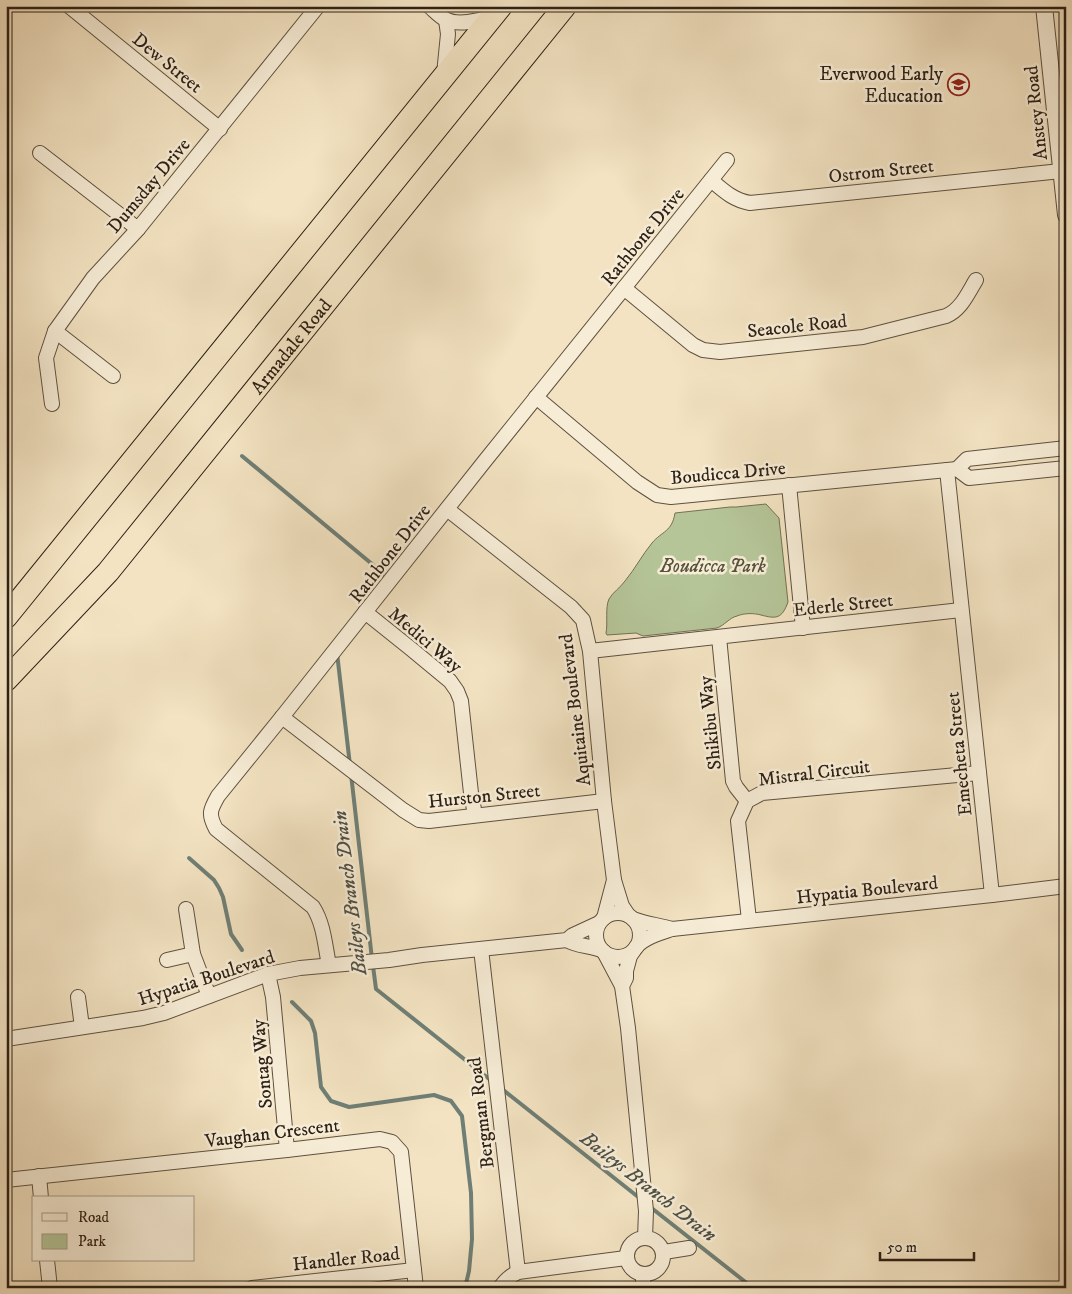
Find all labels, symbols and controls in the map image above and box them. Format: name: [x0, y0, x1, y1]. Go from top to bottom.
street label: Dew Street: [128, 28, 207, 98]
place label: Everwood Early Education: [819, 63, 944, 108]
street label: Anstey Road: [1020, 64, 1053, 161]
school or university icon: Everwood Early Education: [947, 72, 971, 96]
street label: Dumsday Drive: [103, 134, 196, 238]
street label: Ostrom Street: [827, 155, 935, 188]
street label: Rathbone Drive: [597, 183, 690, 290]
street label: Armadale Road: [246, 294, 337, 399]
street label: Seacole Road: [746, 310, 849, 343]
street label: Boudicca Drive: [670, 457, 787, 490]
street label: Rathbone Drive: [344, 500, 436, 608]
park label: Boudicca Park: [659, 555, 766, 578]
street label: Ederle Street: [792, 589, 894, 622]
street label: Medici Way: [383, 602, 468, 678]
street label: Aquitaine Boulevard: [555, 632, 597, 787]
street label: Shikibu Way: [694, 674, 727, 771]
street label: Emecheta Street: [942, 691, 977, 817]
street label: Mistral Circuit: [757, 755, 871, 792]
street label: Hurston Street: [427, 779, 541, 814]
water label: Baileys Branch Drain: [328, 809, 373, 978]
street label: Hypatia Boulevard: [795, 872, 940, 909]
street label: Hypatia Boulevard: [135, 945, 278, 1011]
street label: Sontag Way: [247, 1017, 278, 1110]
street label: Bergman Road: [463, 1055, 500, 1170]
street label: Vaughan Crescent: [203, 1114, 341, 1153]
water label: Baileys Branch Drain: [574, 1126, 721, 1248]
legend: [32, 1196, 195, 1262]
text: Road: [78, 1208, 110, 1227]
scale bar: [880, 1229, 973, 1261]
text: Park: [78, 1232, 107, 1251]
text: 50 m: [887, 1238, 917, 1257]
street label: Handler Road: [292, 1242, 401, 1277]

